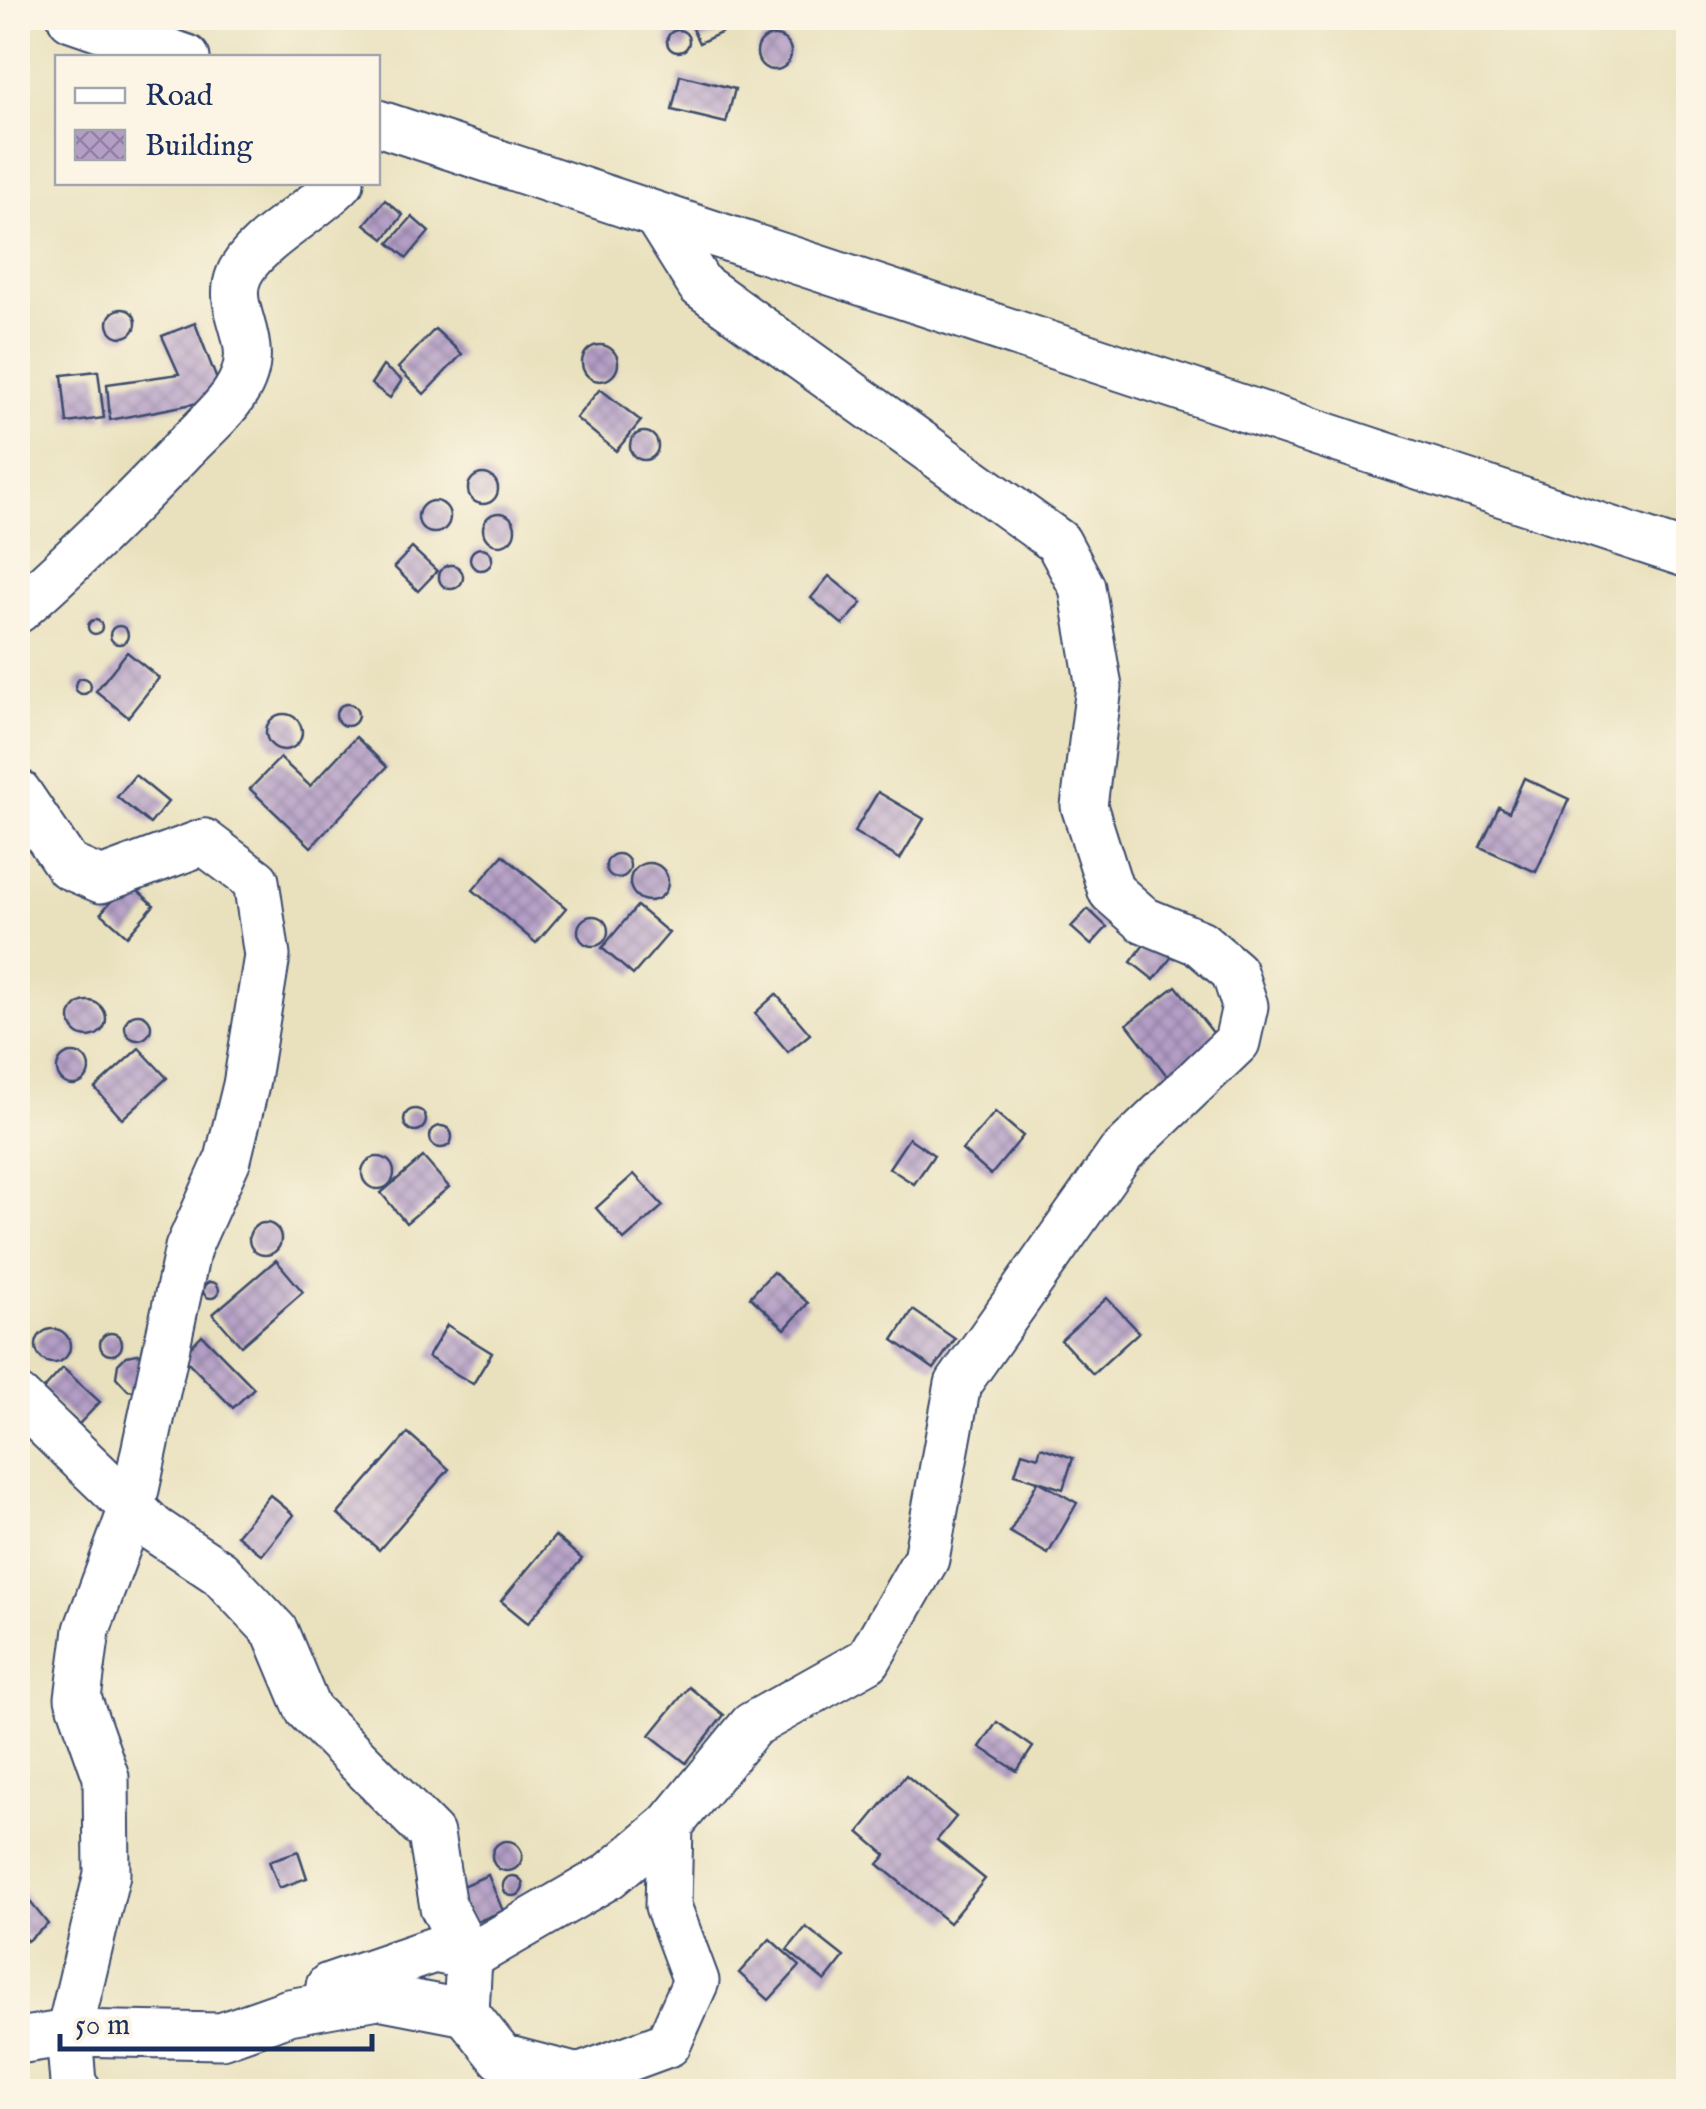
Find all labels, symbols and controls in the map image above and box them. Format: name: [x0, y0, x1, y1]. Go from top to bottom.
legend: [55, 55, 380, 185]
text: Road: [145, 78, 214, 116]
text: Building: [145, 128, 254, 166]
scale bar: [60, 1989, 372, 2051]
text: 50 m: [75, 2007, 130, 2045]

